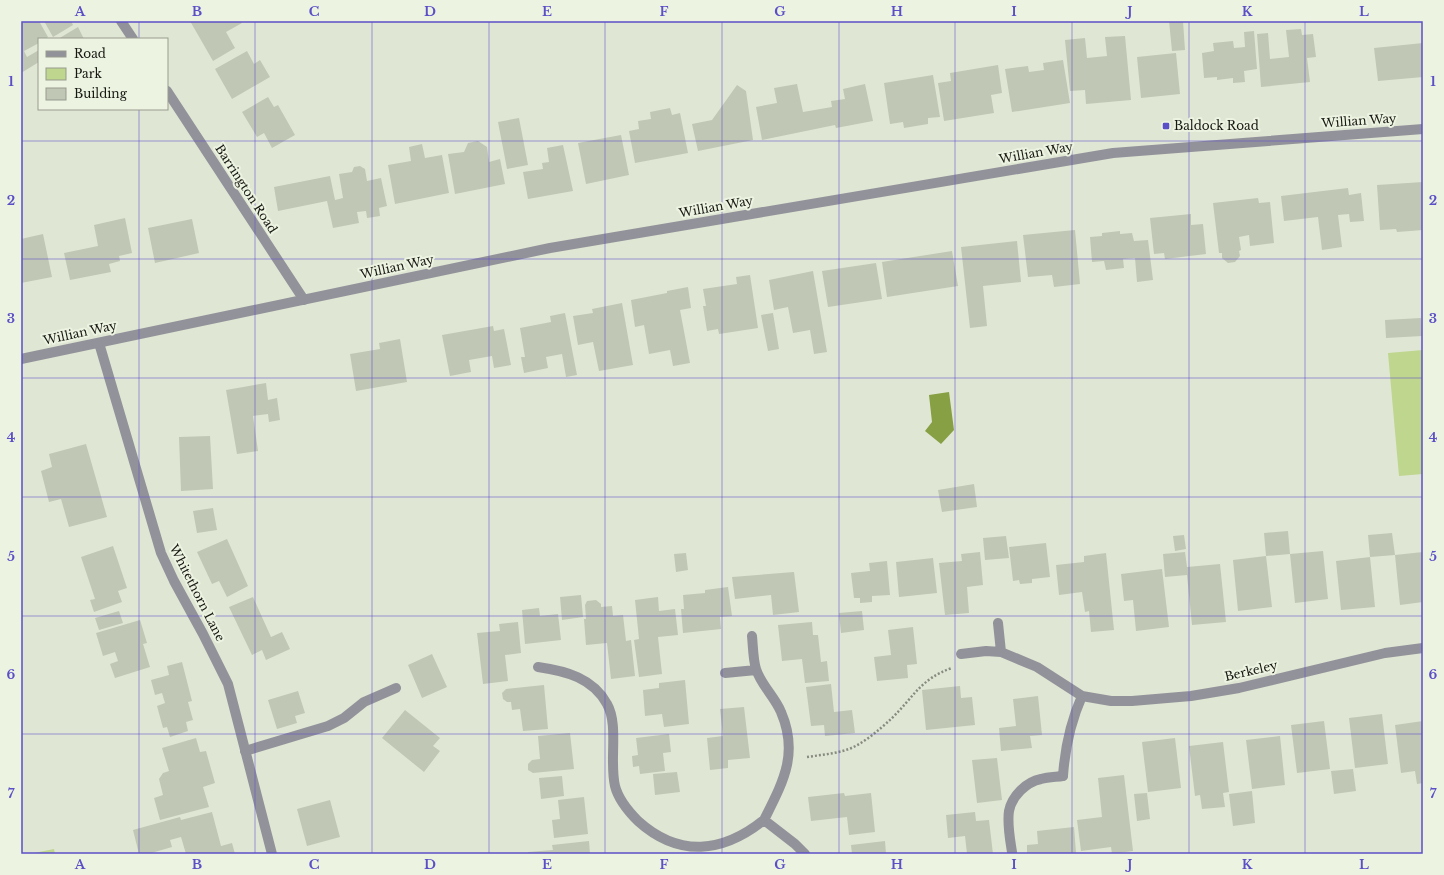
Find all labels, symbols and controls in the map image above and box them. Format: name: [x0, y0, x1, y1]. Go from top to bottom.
text: A: [74, 3, 86, 20]
text: B: [192, 3, 202, 20]
text: C: [309, 3, 320, 20]
text: D: [424, 3, 436, 20]
text: E: [542, 3, 552, 20]
text: F: [660, 3, 669, 20]
text: G: [774, 3, 786, 20]
text: H: [891, 3, 903, 20]
text: I: [1011, 3, 1017, 20]
text: J: [1124, 3, 1133, 20]
text: K: [1242, 3, 1253, 20]
text: L: [1359, 3, 1369, 20]
legend: [38, 38, 168, 110]
text: Road: [74, 46, 106, 61]
text: Park: [74, 66, 102, 81]
text: 1: [8, 73, 14, 90]
text: 1: [1430, 73, 1436, 90]
text: Building: [74, 86, 128, 101]
street label: Willian Way: [1320, 110, 1397, 131]
place label: Baldock Road: [1174, 118, 1259, 133]
marker: Baldock Road: [1161, 121, 1171, 131]
street label: Willian Way: [997, 139, 1074, 167]
street label: Barrington Road: [212, 141, 281, 236]
text: 2: [7, 192, 15, 209]
text: 2: [1429, 192, 1437, 209]
street label: Willian Way: [677, 193, 754, 221]
street label: Willian Way: [358, 251, 435, 282]
text: 3: [7, 310, 15, 327]
text: 3: [1429, 310, 1437, 327]
street label: Willian Way: [41, 317, 118, 348]
text: 4: [7, 429, 16, 446]
text: 4: [1429, 429, 1438, 446]
street label: Whitethorn Lane: [166, 541, 228, 644]
text: 5: [7, 548, 15, 565]
text: 5: [1429, 548, 1437, 565]
street label: Berkeley: [1223, 657, 1279, 684]
text: 6: [7, 666, 16, 683]
text: 6: [1429, 666, 1438, 683]
text: 7: [8, 785, 15, 802]
text: 7: [1430, 785, 1437, 802]
text: A: [74, 856, 86, 873]
text: B: [192, 856, 202, 873]
text: C: [309, 856, 320, 873]
text: D: [424, 856, 436, 873]
text: E: [542, 856, 552, 873]
text: F: [660, 856, 669, 873]
text: G: [774, 856, 786, 873]
text: H: [891, 856, 903, 873]
text: I: [1011, 856, 1017, 873]
text: J: [1124, 856, 1133, 873]
text: K: [1242, 856, 1253, 873]
text: L: [1359, 856, 1369, 873]

